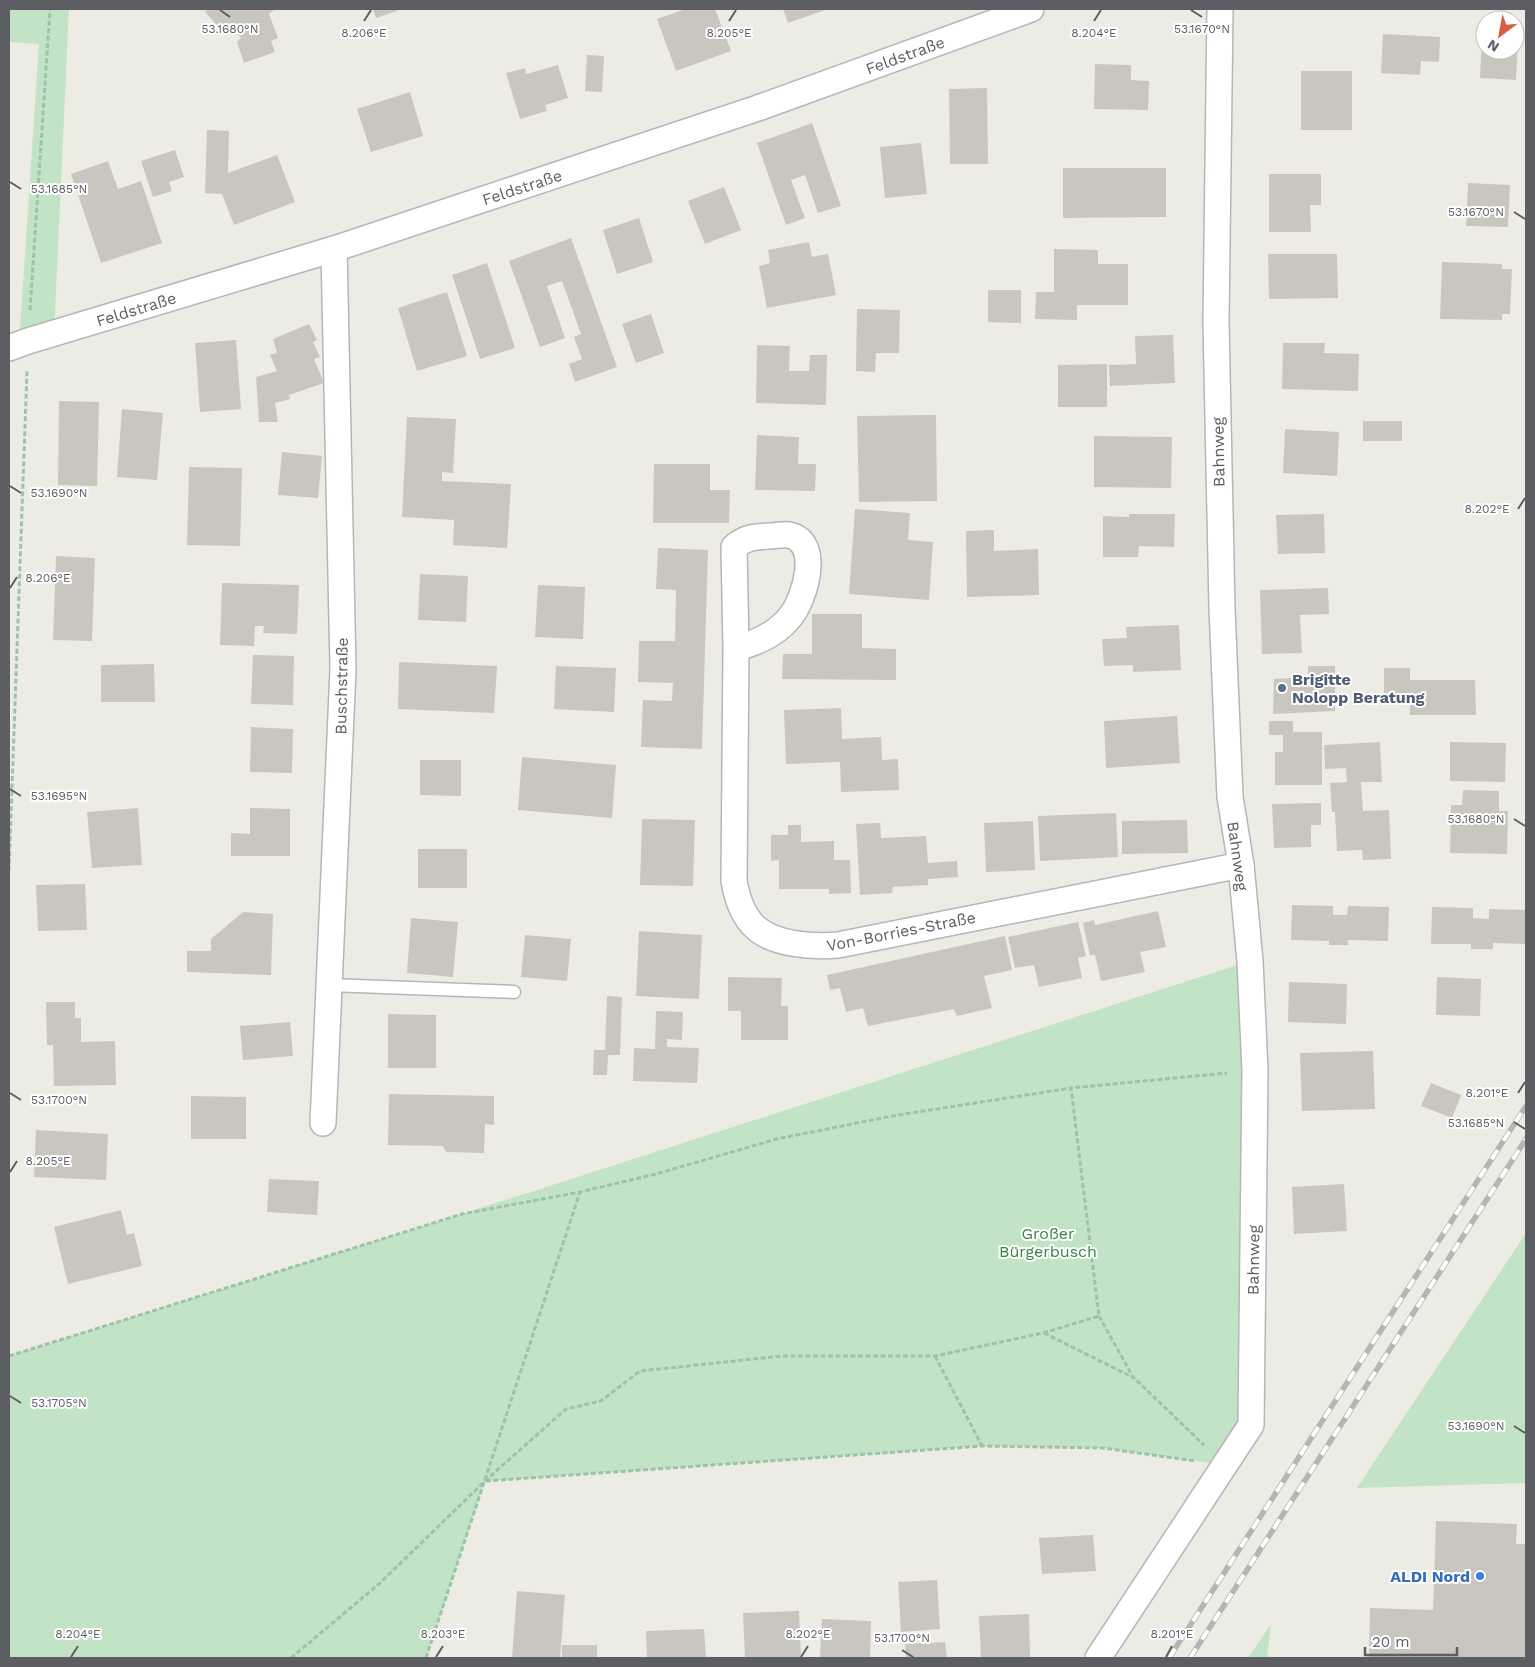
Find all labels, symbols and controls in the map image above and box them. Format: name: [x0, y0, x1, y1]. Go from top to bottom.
north arrow: [1475, 10, 1525, 60]
text: 53.1680°N: [202, 22, 258, 36]
text: 53.1670°N: [1174, 22, 1230, 36]
text: 8.206°E: [341, 26, 387, 40]
text: 8.205°E: [706, 26, 752, 40]
text: 8.204°E: [1071, 26, 1117, 40]
street label: Feldstraße: [863, 32, 947, 79]
text: N: [1484, 36, 1502, 56]
street label: Feldstraße: [480, 166, 564, 209]
text: 53.1685°N: [31, 182, 87, 196]
text: 53.1670°N: [1448, 205, 1504, 219]
street label: Feldstraße: [94, 288, 178, 331]
street label: Bahnweg: [1208, 416, 1229, 487]
text: 53.1690°N: [31, 486, 87, 500]
text: 8.202°E: [1464, 502, 1510, 516]
text: 8.206°E: [25, 571, 71, 585]
street label: Buschstraße: [331, 637, 352, 735]
place label: Brigitte Nolopp Beratung: [1292, 670, 1425, 707]
marker: Brigitte Nolopp Beratung: [1276, 682, 1288, 694]
text: 53.1695°N: [31, 789, 87, 803]
text: 53.1680°N: [1448, 812, 1504, 826]
street label: Bahnweg: [1223, 820, 1252, 893]
street label: Von-Borries-Straße: [825, 908, 977, 955]
text: 8.201°E: [1466, 1086, 1509, 1100]
text: 53.1700°N: [31, 1093, 87, 1107]
text: 53.1685°N: [1448, 1116, 1504, 1130]
text: 8.205°E: [25, 1154, 71, 1168]
park label: Großer Bürgerbusch: [999, 1224, 1097, 1261]
street label: Bahnweg: [1243, 1224, 1264, 1295]
text: 53.1705°N: [31, 1396, 87, 1410]
text: 53.1690°N: [1448, 1419, 1504, 1433]
place label: ALDI Nord: [1390, 1567, 1470, 1586]
marker: ALDI Nord: [1474, 1570, 1486, 1582]
scale bar: [1365, 1624, 1458, 1656]
text: 8.204°E: [55, 1627, 101, 1641]
text: 8.203°E: [421, 1627, 466, 1641]
text: 8.202°E: [785, 1627, 831, 1641]
text: 8.201°E: [1151, 1627, 1194, 1641]
text: 53.1700°N: [874, 1631, 930, 1645]
text: 20 m: [1372, 1633, 1410, 1651]

